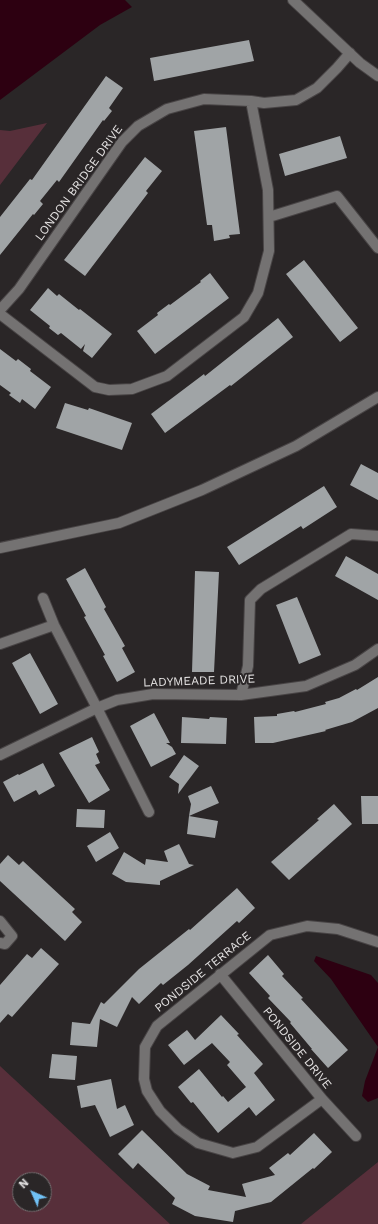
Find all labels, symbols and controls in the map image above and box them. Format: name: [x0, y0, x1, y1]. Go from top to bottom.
street label: LONDON BRIDGE DRIVE: [32, 122, 126, 244]
street label: LADYMEADE DRIVE: [143, 672, 255, 690]
street label: PONDSIDE TERRACE: [152, 929, 254, 1015]
street label: PONDSIDE DRIVE: [260, 1004, 334, 1092]
north arrow: [12, 1172, 52, 1212]
text: N: [16, 1176, 31, 1191]

